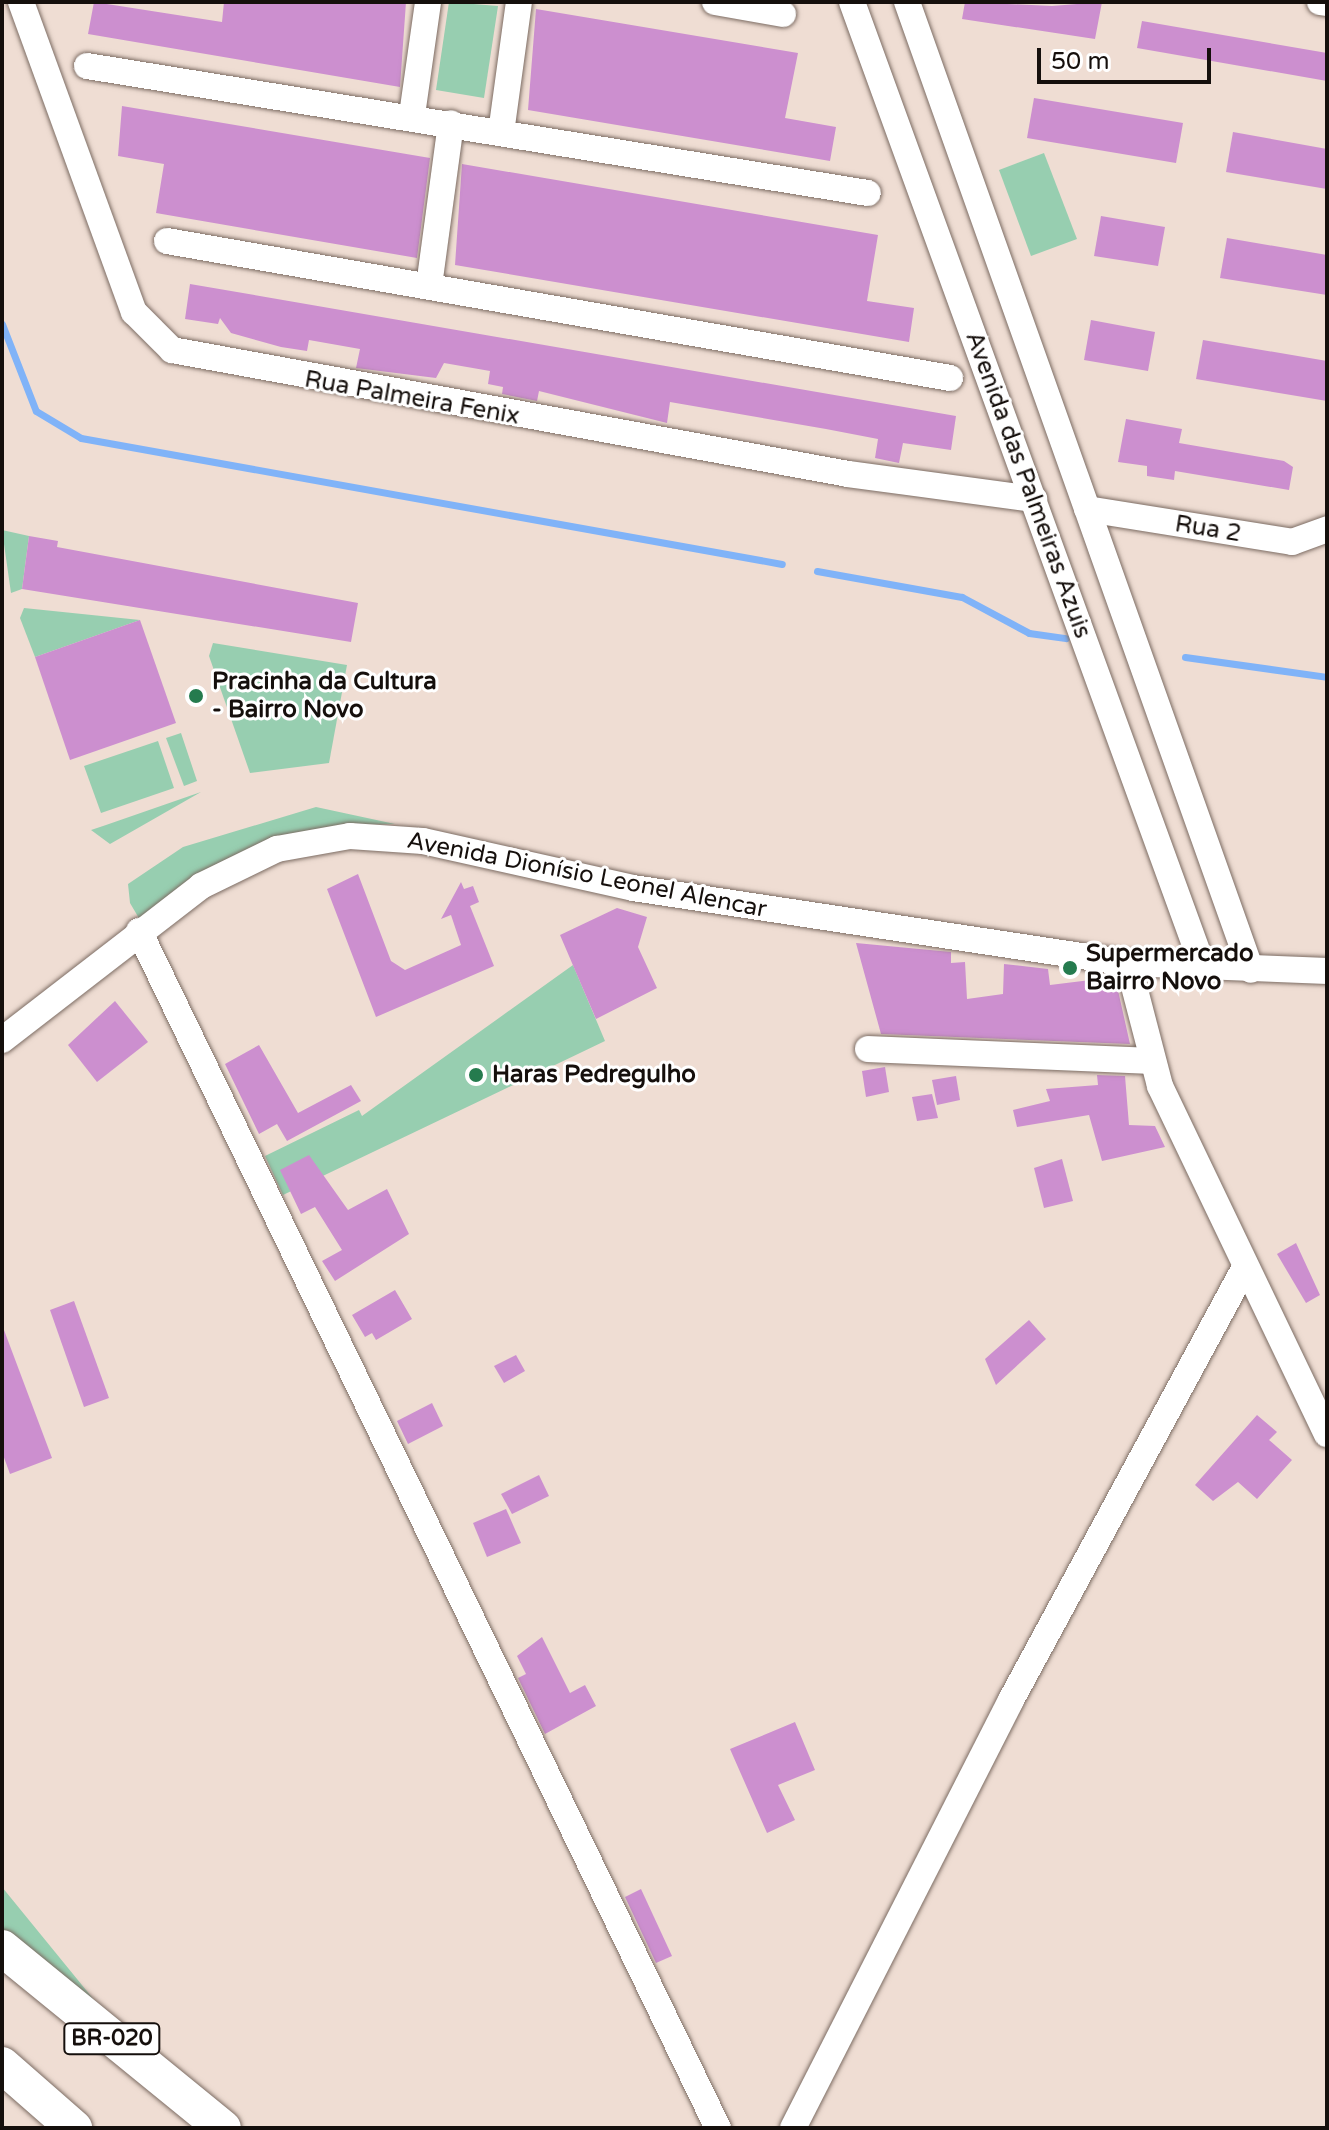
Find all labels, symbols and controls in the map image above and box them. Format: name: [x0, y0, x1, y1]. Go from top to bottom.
scale bar: [1041, 32, 1215, 82]
text: 50 m: [1051, 47, 1109, 76]
street label: Avenida das Palmeiras Azuis: [959, 328, 1097, 642]
street label: Rua Palmeira Fenix: [302, 365, 522, 431]
street label: Rua 2: [1173, 510, 1243, 548]
place label: Pracinha da Cultura - Bairro Novo: [212, 668, 437, 724]
marker: Pracinha da Cultura - Bairro Novo: [187, 687, 205, 705]
street label: Avenida Dionísio Leonel Alencar: [405, 826, 769, 924]
place label: Supermercado Bairro Novo: [1086, 940, 1254, 996]
marker: Supermercado Bairro Novo: [1061, 959, 1079, 977]
place label: Haras Pedregulho: [492, 1061, 696, 1089]
marker: Haras Pedregulho: [467, 1066, 485, 1084]
road number: BR-020: [62, 2021, 162, 2057]

